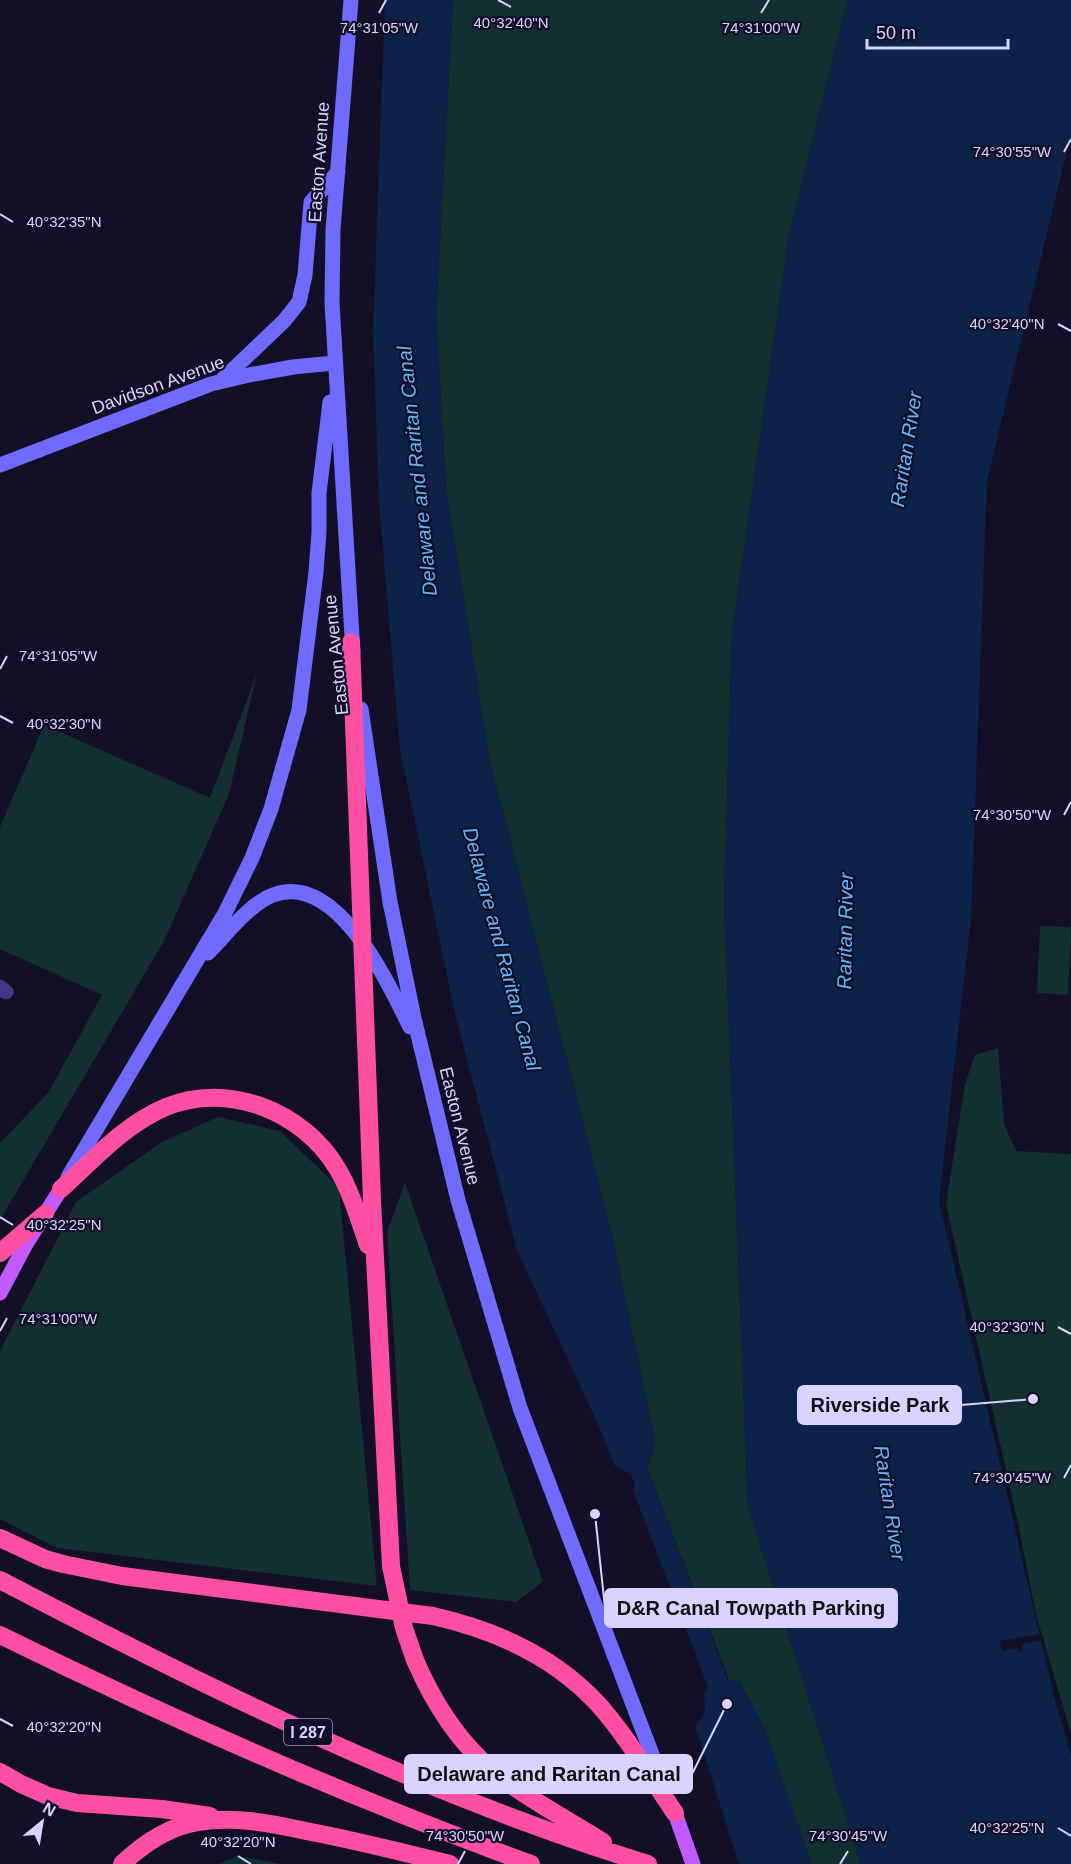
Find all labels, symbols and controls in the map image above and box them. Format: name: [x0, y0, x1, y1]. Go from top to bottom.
scale bar: [867, 12, 1008, 50]
text: 40°32'40"N: [473, 14, 549, 31]
text: 74°31'05"W: [340, 19, 419, 36]
text: 74°31'00"W: [722, 19, 801, 36]
text: 50 m: [876, 23, 916, 43]
street label: Easton Avenue: [305, 101, 333, 223]
text: 74°30'55"W: [973, 143, 1052, 160]
text: 40°32'35"N: [26, 213, 102, 230]
text: 40°32'40"N: [969, 315, 1045, 332]
water label: Delaware and Raritan Canal: [393, 344, 441, 597]
street label: Davidson Avenue: [89, 352, 227, 418]
water label: Raritan River: [886, 388, 926, 508]
street label: Easton Avenue: [320, 594, 352, 716]
text: 74°31'05"W: [19, 647, 98, 664]
text: 40°32'30"N: [26, 715, 102, 732]
text: 74°30'50"W: [973, 806, 1052, 823]
water label: Delaware and Raritan Canal: [459, 825, 545, 1074]
water label: Raritan River: [833, 871, 857, 990]
street label: Easton Avenue: [436, 1065, 484, 1187]
text: 40°32'25"N: [26, 1216, 102, 1233]
text: 74°31'00"W: [19, 1310, 98, 1327]
text: 40°32'30"N: [969, 1318, 1045, 1335]
callout: Riverside Park: [798, 1386, 961, 1424]
text: Riverside Park: [811, 1394, 950, 1416]
water label: Raritan River: [870, 1444, 910, 1564]
text: 74°30'45"W: [973, 1469, 1052, 1486]
callout: D&R Canal Towpath Parking: [605, 1589, 897, 1627]
text: D&R Canal Towpath Parking: [617, 1597, 885, 1619]
text: 40°32'20"N: [26, 1718, 102, 1735]
road number: I 287: [284, 1719, 332, 1745]
callout: Delaware and Raritan Canal: [405, 1755, 692, 1793]
text: Delaware and Raritan Canal: [417, 1763, 681, 1785]
north arrow: [12, 1792, 72, 1852]
text: N: [40, 1799, 59, 1820]
text: 40°32'25"N: [969, 1819, 1045, 1836]
text: 74°30'50"W: [426, 1827, 505, 1844]
text: 74°30'45"W: [809, 1827, 888, 1844]
text: 40°32'20"N: [200, 1833, 276, 1850]

